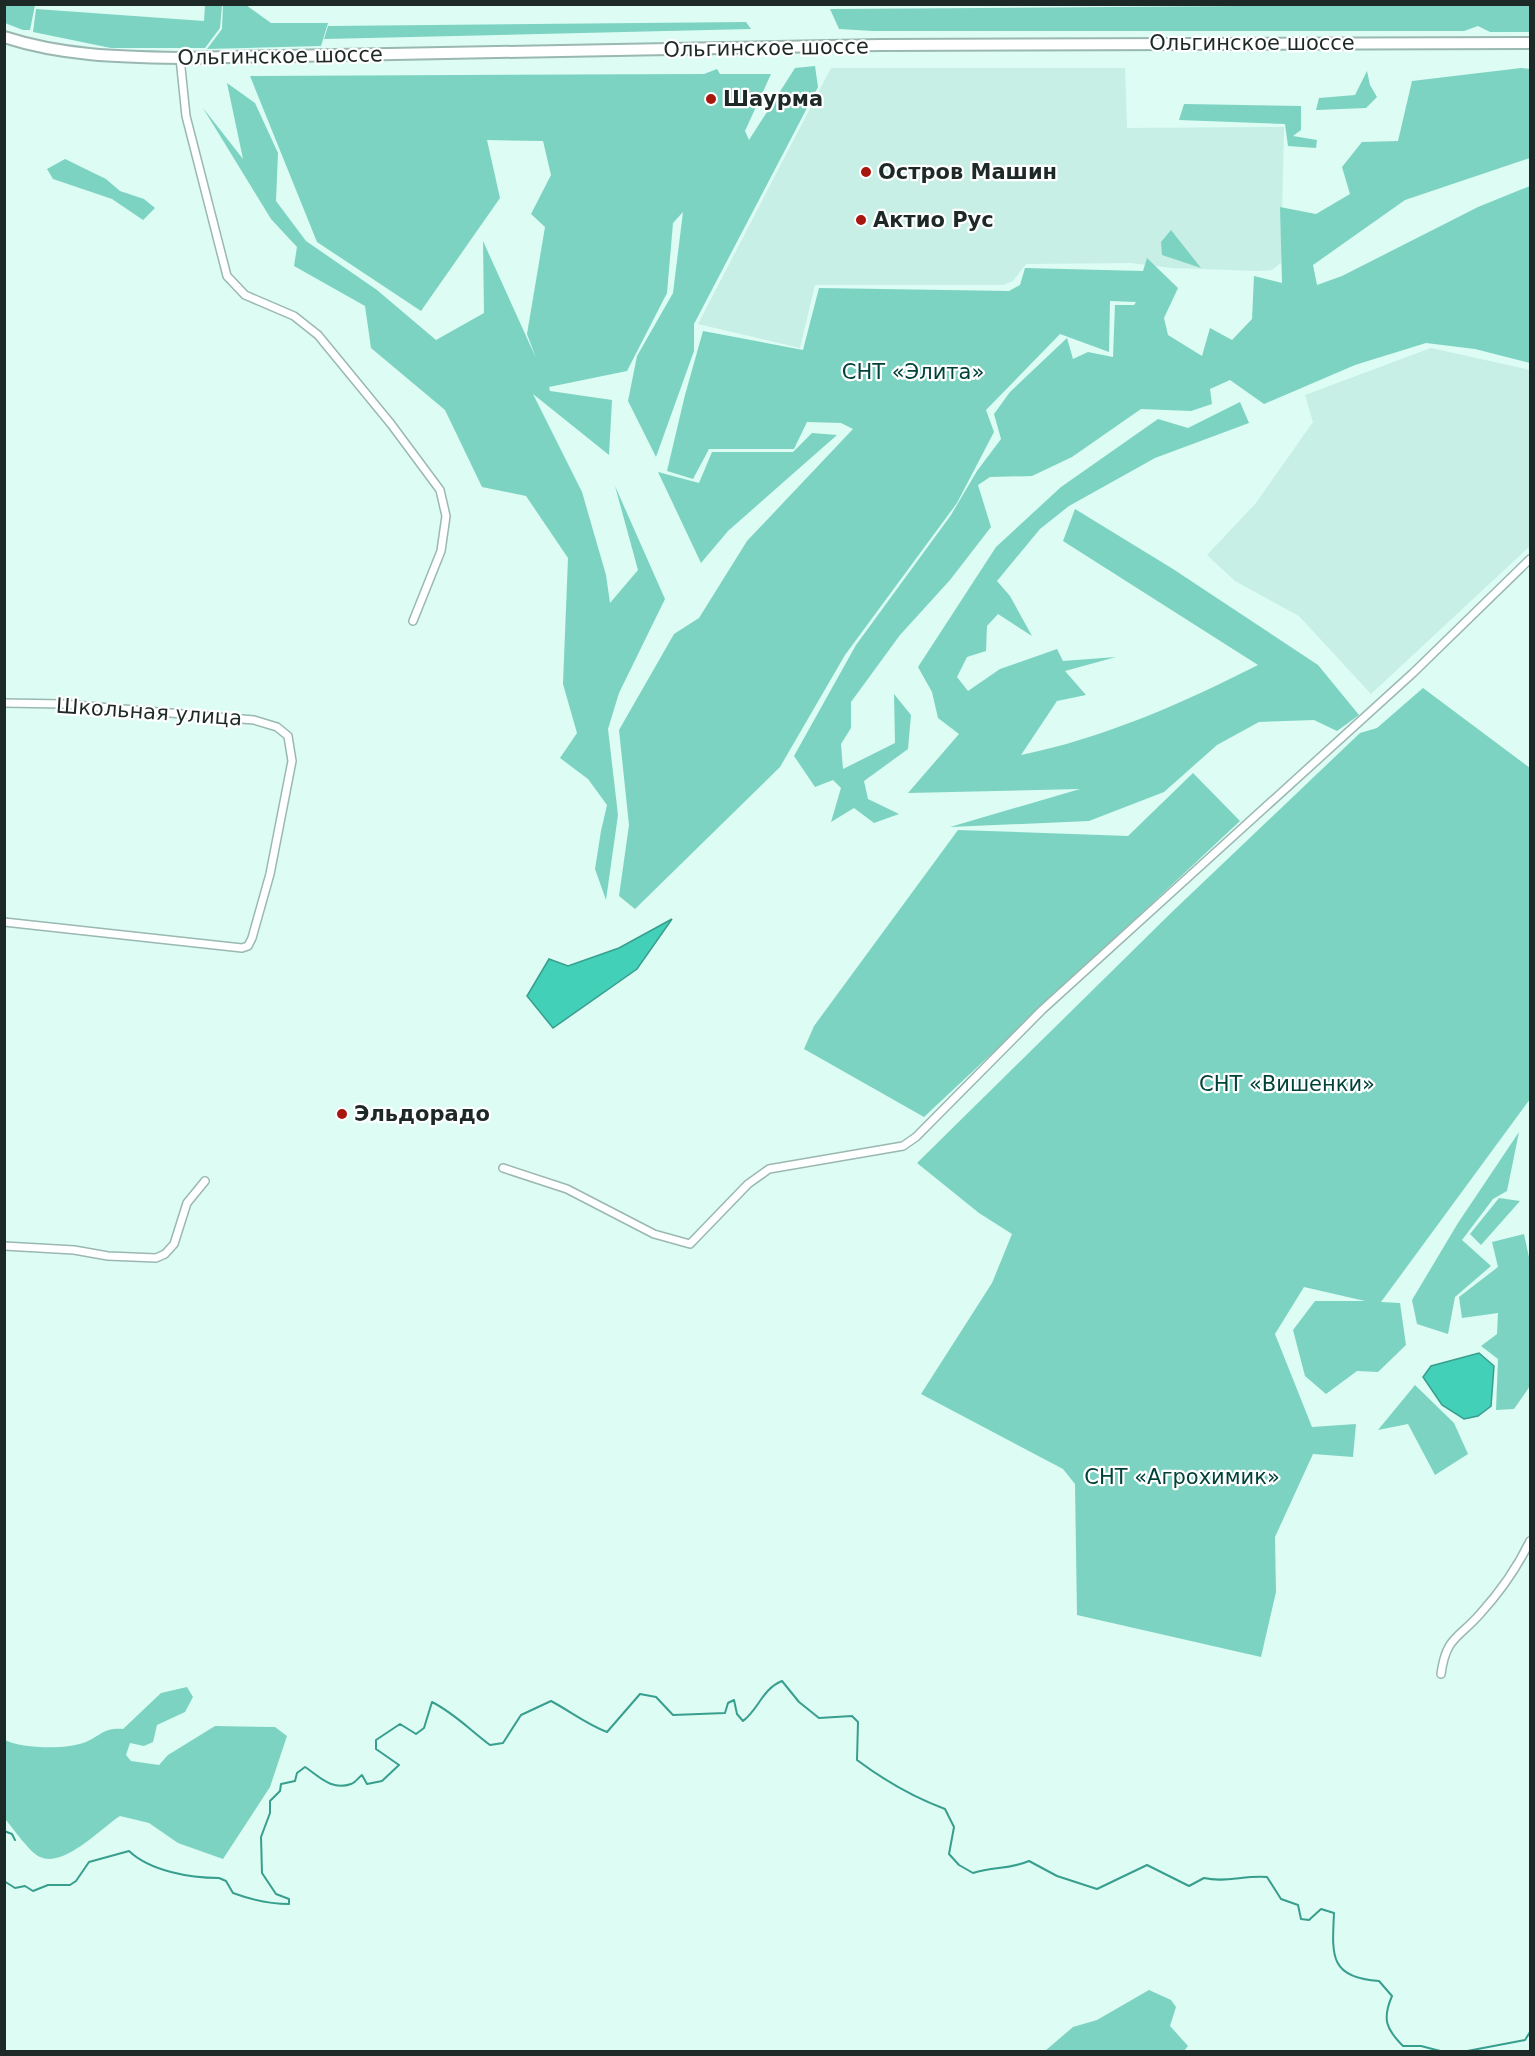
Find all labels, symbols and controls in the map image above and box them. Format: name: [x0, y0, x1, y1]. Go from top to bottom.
street label: Ольгинское шоссе: [1149, 31, 1355, 55]
street label: Ольгинское шоссе: [663, 34, 869, 62]
street label: Ольгинское шоссе: [177, 42, 383, 70]
place label: Шаурма: [723, 87, 823, 111]
marker: Шаурма: [704, 92, 718, 106]
place label: Остров Машин: [878, 160, 1057, 184]
marker: Остров Машин: [859, 165, 873, 179]
place label: Актио Рус: [873, 208, 994, 232]
marker: Актио Рус: [854, 213, 868, 227]
park label: СНТ «Элита»: [842, 360, 984, 384]
street label: Школьная улица: [55, 694, 243, 730]
park label: СНТ «Вишенки»: [1199, 1072, 1375, 1096]
place label: Эльдорадо: [354, 1102, 490, 1126]
marker: Эльдорадо: [335, 1107, 349, 1121]
park label: СНТ «Агрохимик»: [1084, 1465, 1280, 1489]

